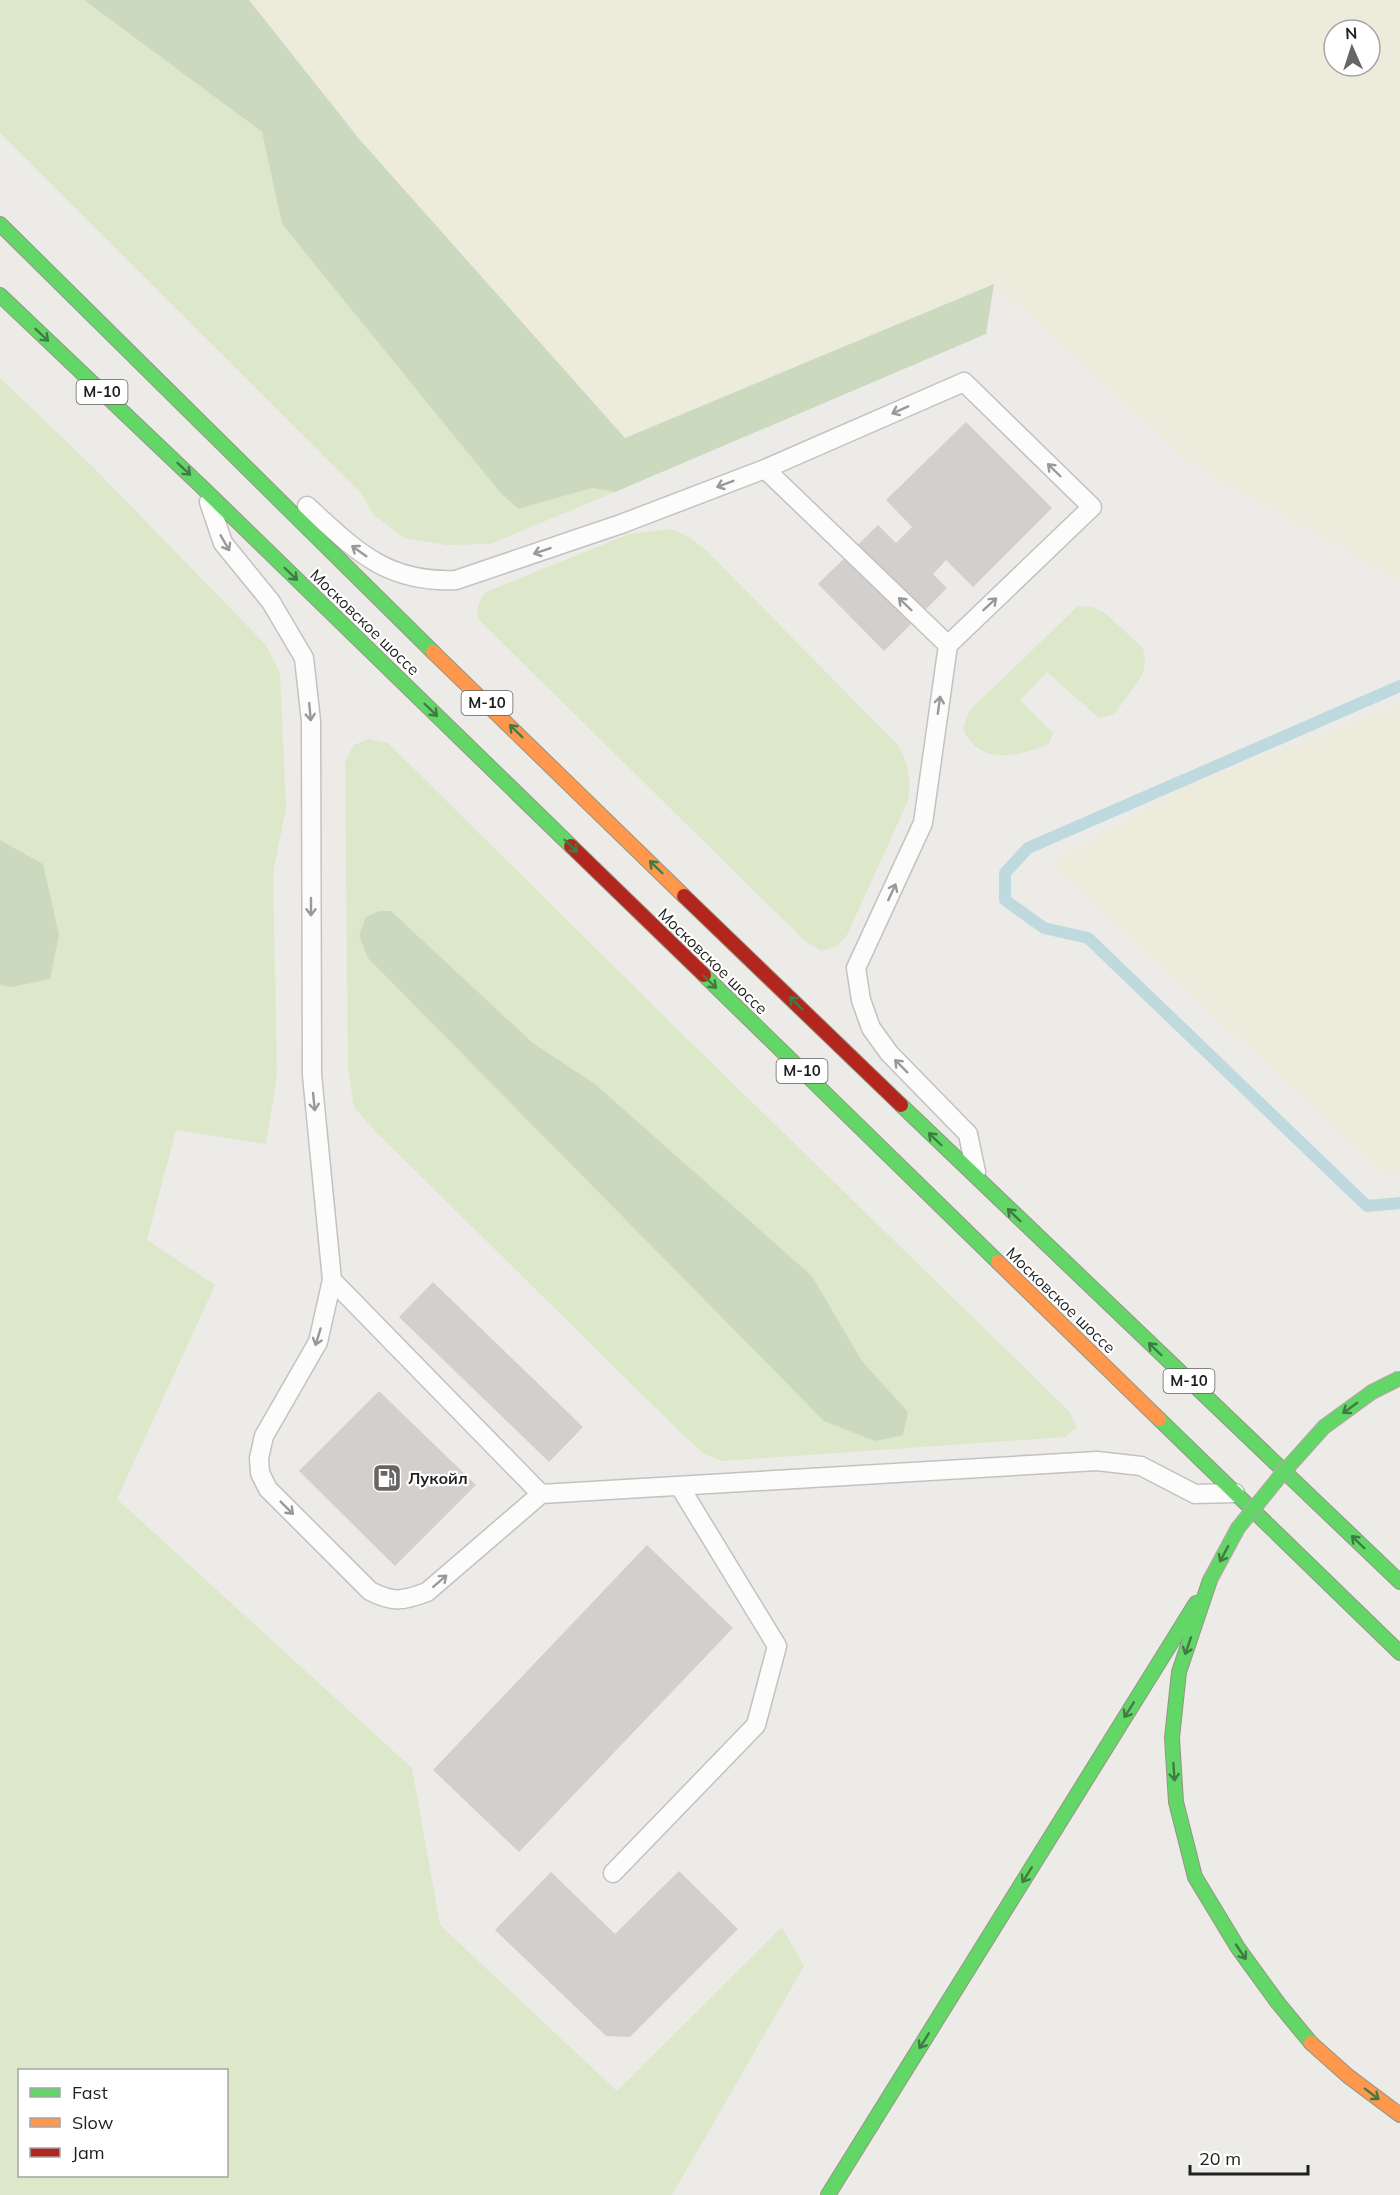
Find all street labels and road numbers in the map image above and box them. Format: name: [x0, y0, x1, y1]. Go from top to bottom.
road number: М-10: [76, 380, 128, 404]
street label: Московское шоссе: [306, 565, 424, 679]
road number: М-10: [462, 691, 512, 715]
street label: Московское шоссе: [654, 904, 772, 1018]
road number: М-10: [776, 1059, 828, 1083]
street label: Московское шоссе: [1002, 1243, 1120, 1357]
road number: М-10: [1164, 1369, 1214, 1393]

